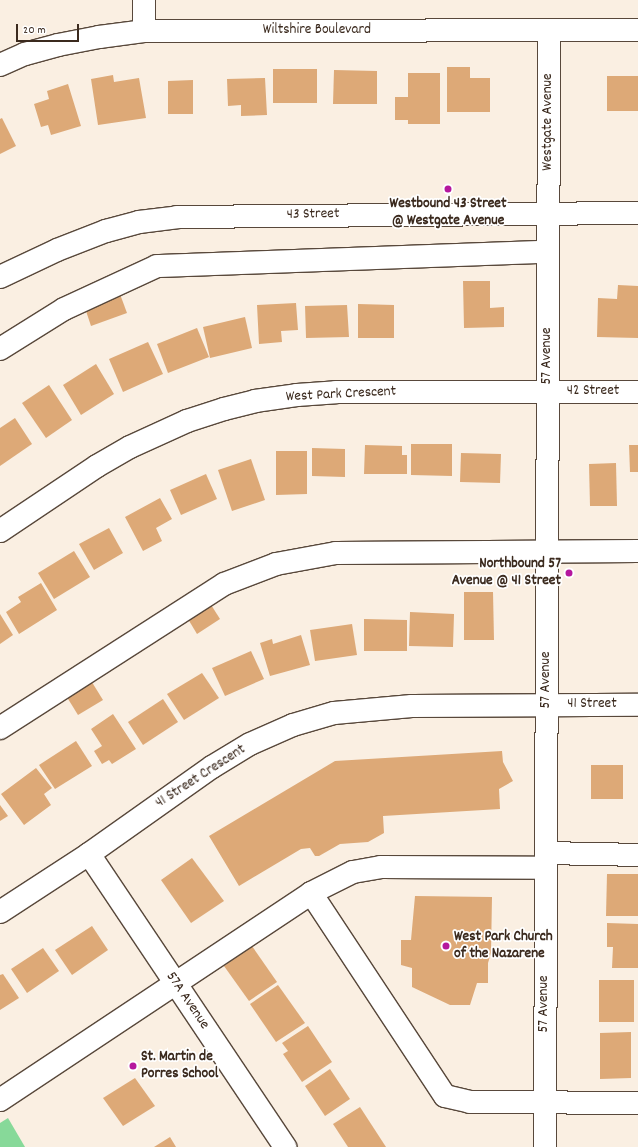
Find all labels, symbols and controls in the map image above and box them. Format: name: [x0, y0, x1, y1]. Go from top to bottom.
scale bar: [18, 16, 81, 42]
text: 20 m: [23, 22, 46, 39]
street label: Wiltshire Boulevard: [263, 22, 371, 40]
street label: Westgate Avenue: [540, 73, 558, 171]
marker: Westbound 43 Street @ Westgate Avenue: [443, 184, 453, 194]
place label: Westbound 43 Street @ Westgate Avenue: [390, 195, 506, 230]
street label: 43 Street: [286, 206, 340, 224]
street label: 57 Avenue: [539, 327, 557, 385]
street label: West Park Crescent: [285, 383, 397, 407]
street label: 42 Street: [567, 383, 619, 401]
place label: Northbound 57 Avenue @ 41 Street: [452, 555, 561, 590]
marker: Northbound 57 Avenue @ 41 Street: [564, 568, 574, 578]
street label: 57 Avenue: [538, 651, 556, 709]
street label: 41 Street: [567, 696, 617, 714]
street label: 41 Street Crescent: [153, 741, 249, 813]
place label: West Park Church of the Nazarene: [454, 928, 553, 963]
marker: West Park Church of the Nazarene: [441, 941, 451, 951]
street label: 57A Avenue: [161, 969, 213, 1033]
street label: 57 Avenue: [536, 975, 554, 1033]
place label: St. Martin de Porres School: [141, 1048, 218, 1083]
marker: St. Martin de Porres School: [128, 1061, 138, 1071]

